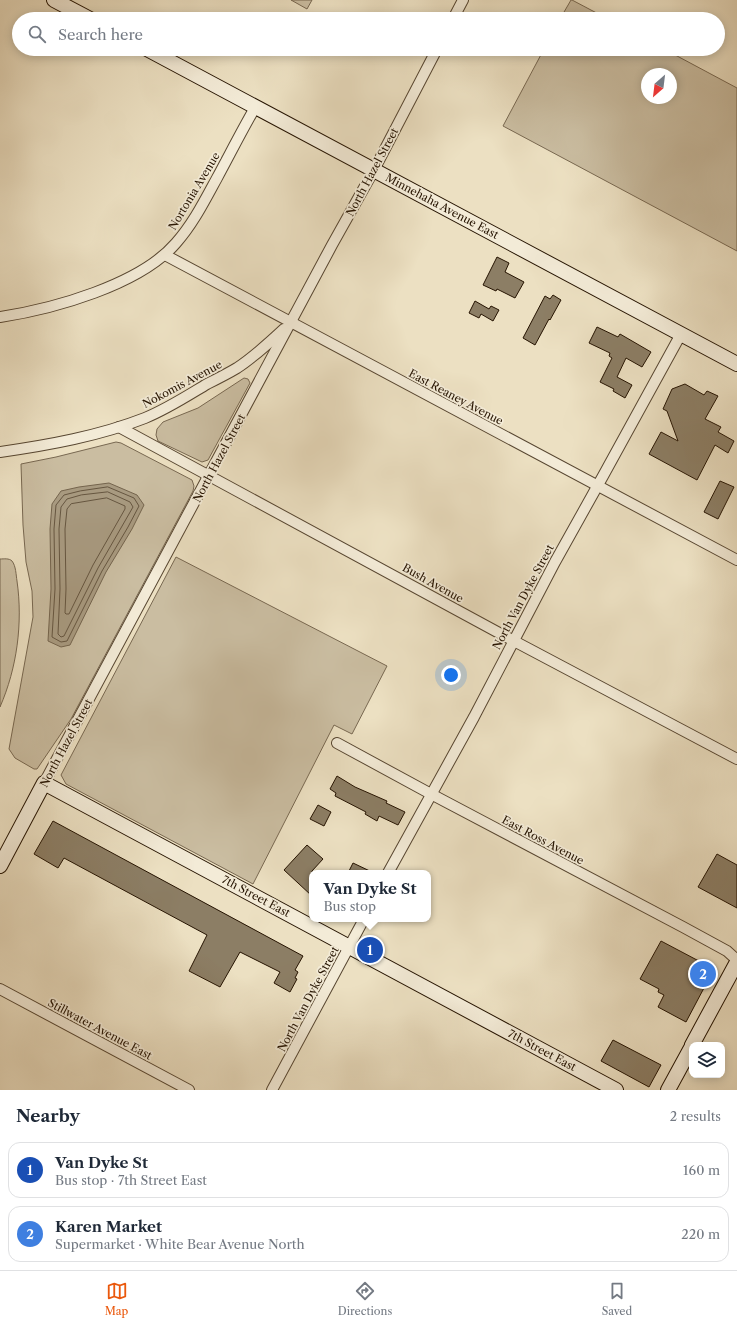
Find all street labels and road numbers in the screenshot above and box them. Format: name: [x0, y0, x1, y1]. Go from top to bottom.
street label: North Hazel Street: [343, 125, 401, 219]
street label: Nortonia Avenue: [165, 150, 223, 232]
street label: Minnehaha Avenue East: [383, 170, 501, 242]
street label: Nokomis Avenue: [140, 357, 224, 411]
street label: East Reaney Avenue: [406, 366, 506, 428]
street label: North Hazel Street: [190, 411, 248, 505]
street label: North Van Dyke Street: [489, 542, 557, 652]
street label: Bush Avenue: [400, 560, 466, 606]
street label: North Hazel Street: [37, 696, 95, 790]
street label: East Ross Avenue: [500, 813, 586, 867]
street label: 7th Street East: [219, 872, 293, 920]
street label: North Van Dyke Street: [274, 944, 342, 1054]
street label: Stillwater Avenue East: [46, 996, 155, 1062]
street label: 7th Street East: [505, 1026, 579, 1074]

